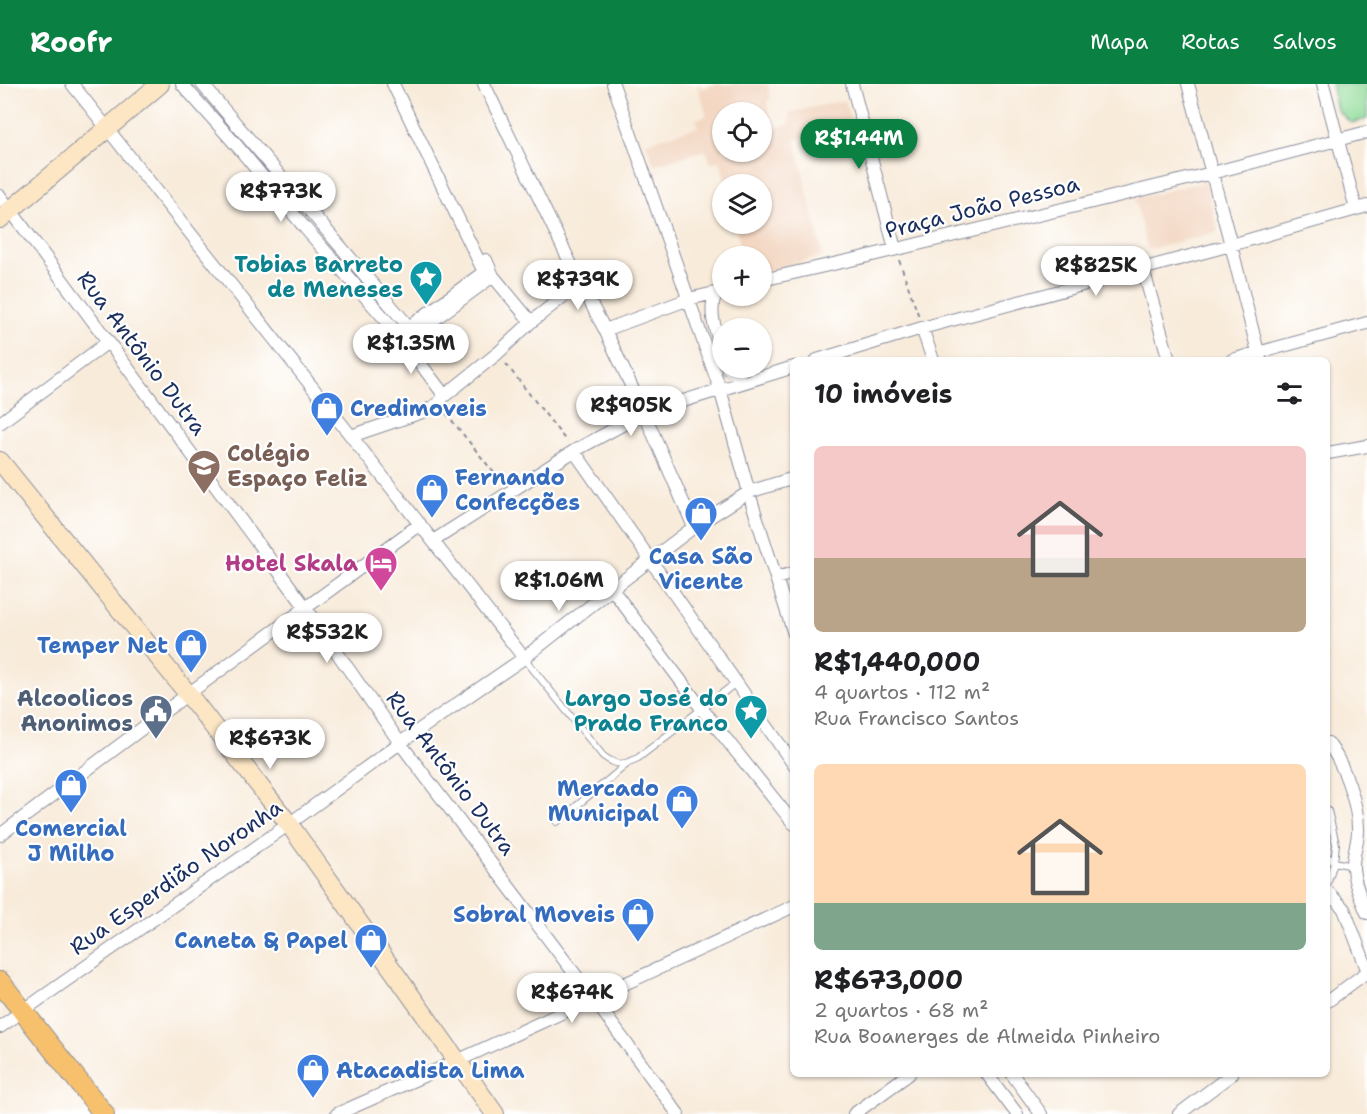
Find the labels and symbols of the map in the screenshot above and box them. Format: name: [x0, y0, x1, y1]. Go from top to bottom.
pin: R$1.44M: [804, 119, 914, 170]
street label: Praça João Pessoa: [882, 169, 1082, 245]
pin: R$773K: [232, 172, 330, 223]
pin: R$825K: [1047, 246, 1145, 297]
place label: Tobias Barreto de Meneses: [234, 250, 403, 304]
place icon: Tobias Barreto de Meneses: [408, 259, 444, 306]
pin: R$739K: [529, 260, 627, 311]
street label: Rua Antônio Dutra: [71, 265, 214, 441]
pin: R$1.35M: [356, 324, 466, 375]
pin: R$905K: [582, 386, 680, 437]
shop icon: Credimoveis: [309, 390, 345, 437]
place label: Credimoveis: [350, 394, 487, 423]
place label: Colégio Espaço Feliz: [227, 439, 368, 493]
school or university icon: Colégio Espaço Feliz: [186, 448, 222, 495]
place label: Fernando Confecções: [455, 463, 580, 517]
shop icon: Fernando Confecções: [414, 472, 450, 519]
shop icon: Casa São Vicente: [683, 495, 719, 542]
place label: Casa São Vicente: [649, 542, 753, 596]
hotel icon: Hotel Skala: [363, 545, 399, 592]
place label: Hotel Skala: [225, 549, 358, 578]
pin: R$1.06M: [504, 561, 614, 612]
pin: R$532K: [278, 613, 376, 664]
shop icon: Temper Net: [173, 627, 209, 674]
place label: Temper Net: [37, 631, 168, 660]
place label: Alcoolicos Anonimos: [17, 684, 133, 738]
place label: Largo José do Prado Franco: [565, 684, 728, 738]
street label: Rua Antônio Dutra: [380, 685, 523, 861]
public building icon: Alcoolicos Anonimos: [138, 693, 174, 740]
place icon: Largo José do Prado Franco: [733, 693, 769, 740]
pin: R$673K: [221, 719, 319, 770]
shop icon: Comercial J Milho: [53, 767, 89, 814]
place label: Mercado Municipal: [548, 774, 659, 828]
shop icon: Mercado Municipal: [664, 783, 700, 830]
street label: Rua Esperdião Noronha: [64, 792, 288, 961]
place label: Comercial J Milho: [15, 814, 127, 868]
shop icon: Sobral Moveis: [620, 896, 656, 943]
place label: Sobral Moveis: [453, 900, 615, 929]
shop icon: Caneta & Papel: [353, 922, 389, 969]
place label: Caneta & Papel: [174, 926, 348, 955]
pin: R$674K: [523, 973, 621, 1024]
shop icon: Atacadista Lima: [295, 1052, 331, 1099]
place label: Atacadista Lima: [336, 1056, 525, 1085]

